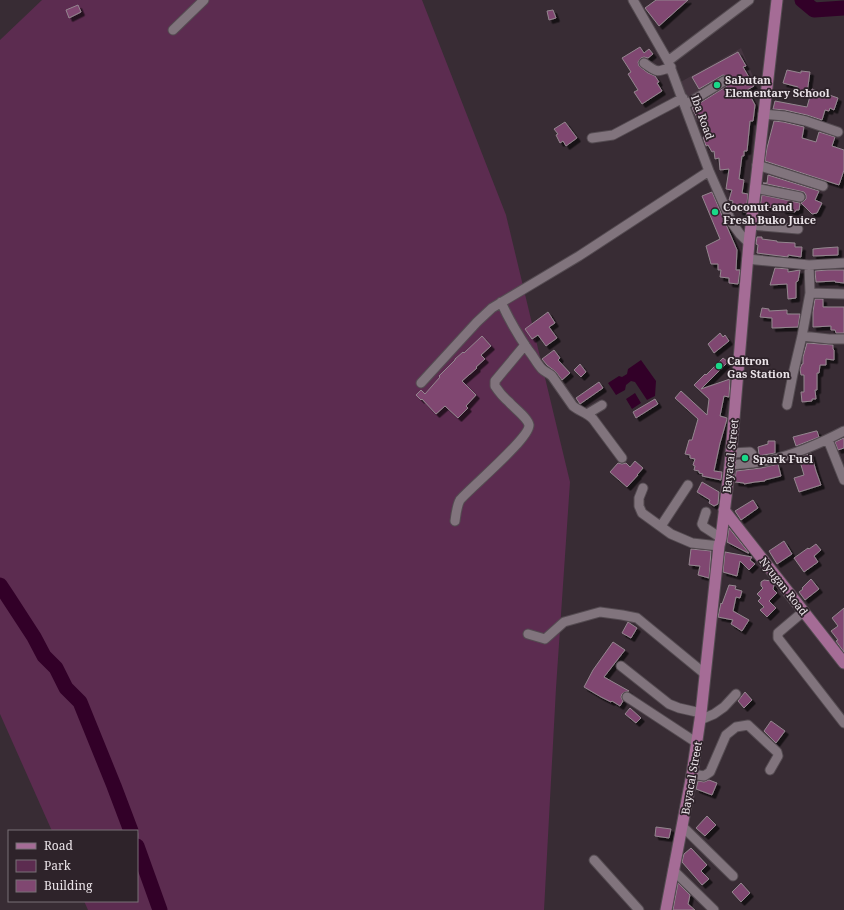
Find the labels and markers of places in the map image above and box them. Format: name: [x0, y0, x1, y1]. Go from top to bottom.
place label: Sabutan Elementary School: [725, 72, 830, 100]
marker: Sabutan Elementary School: [712, 80, 722, 90]
place label: Coconut and Fresh Buko Juice: [723, 199, 816, 227]
marker: Coconut and Fresh Buko Juice: [710, 207, 720, 217]
place label: Caltron Gas Station: [727, 353, 791, 381]
marker: Caltron Gas Station: [714, 361, 724, 371]
place label: Spark Fuel: [753, 451, 813, 466]
marker: Spark Fuel: [740, 453, 750, 463]

